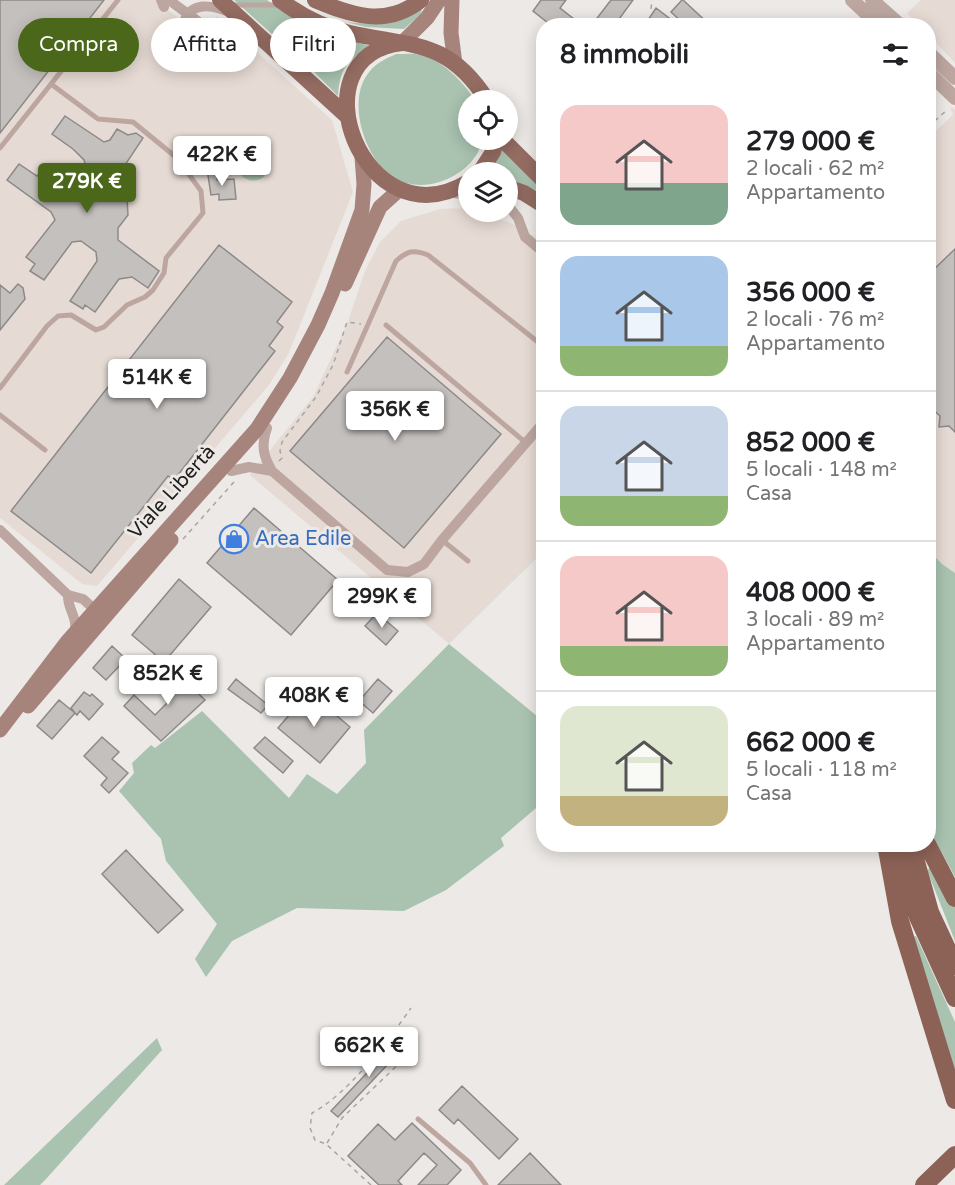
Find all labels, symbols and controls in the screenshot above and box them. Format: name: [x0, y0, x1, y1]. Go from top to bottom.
chip: Compra: [18, 18, 139, 72]
chip: Affitta: [151, 18, 258, 72]
chip: Filtri: [270, 18, 356, 72]
icon: filters: [879, 38, 912, 71]
text: 8 immobili: [560, 39, 689, 70]
map controls: [458, 90, 518, 222]
button: locate: [458, 90, 518, 150]
text: 279 000 €: [746, 126, 875, 157]
icon: home: [608, 129, 680, 201]
pin: 422K €: [173, 136, 271, 187]
text: 422K €: [187, 143, 257, 167]
text: 2 locali · 62 m²: [746, 157, 884, 181]
button: layers: [458, 162, 518, 222]
pin: 279K €: [38, 163, 136, 214]
text: 279K €: [52, 170, 122, 194]
text: Appartamento: [746, 181, 885, 205]
text: 356 000 €: [746, 277, 875, 308]
icon: home: [608, 280, 680, 352]
text: 2 locali · 76 m²: [746, 308, 884, 332]
text: Appartamento: [746, 332, 885, 356]
pin: 514K €: [108, 359, 206, 410]
text: 514K €: [122, 366, 192, 390]
pin: 356K €: [346, 391, 444, 442]
text: 356K €: [360, 398, 430, 422]
text: 852 000 €: [746, 427, 875, 458]
icon: home: [608, 430, 680, 502]
street label: Viale Libertà: [123, 440, 221, 544]
text: 5 locali · 148 m²: [746, 458, 897, 482]
text: Casa: [746, 482, 792, 506]
shop icon: Area Edile: [218, 523, 250, 555]
place label: Area Edile: [255, 527, 351, 551]
text: 408 000 €: [746, 577, 875, 608]
pin: 299K €: [333, 578, 431, 629]
icon: home: [608, 580, 680, 652]
text: 299K €: [347, 585, 417, 609]
text: 3 locali · 89 m²: [746, 608, 884, 632]
text: Appartamento: [746, 632, 885, 656]
pin: 852K €: [119, 655, 217, 706]
text: 852K €: [133, 662, 203, 686]
pin: 408K €: [265, 677, 363, 728]
text: 408K €: [279, 684, 349, 708]
text: 662 000 €: [746, 727, 875, 758]
icon: home: [608, 730, 680, 802]
text: 5 locali · 118 m²: [746, 758, 897, 782]
text: Casa: [746, 782, 792, 806]
pin: 662K €: [320, 1027, 418, 1078]
text: 662K €: [334, 1034, 404, 1058]

